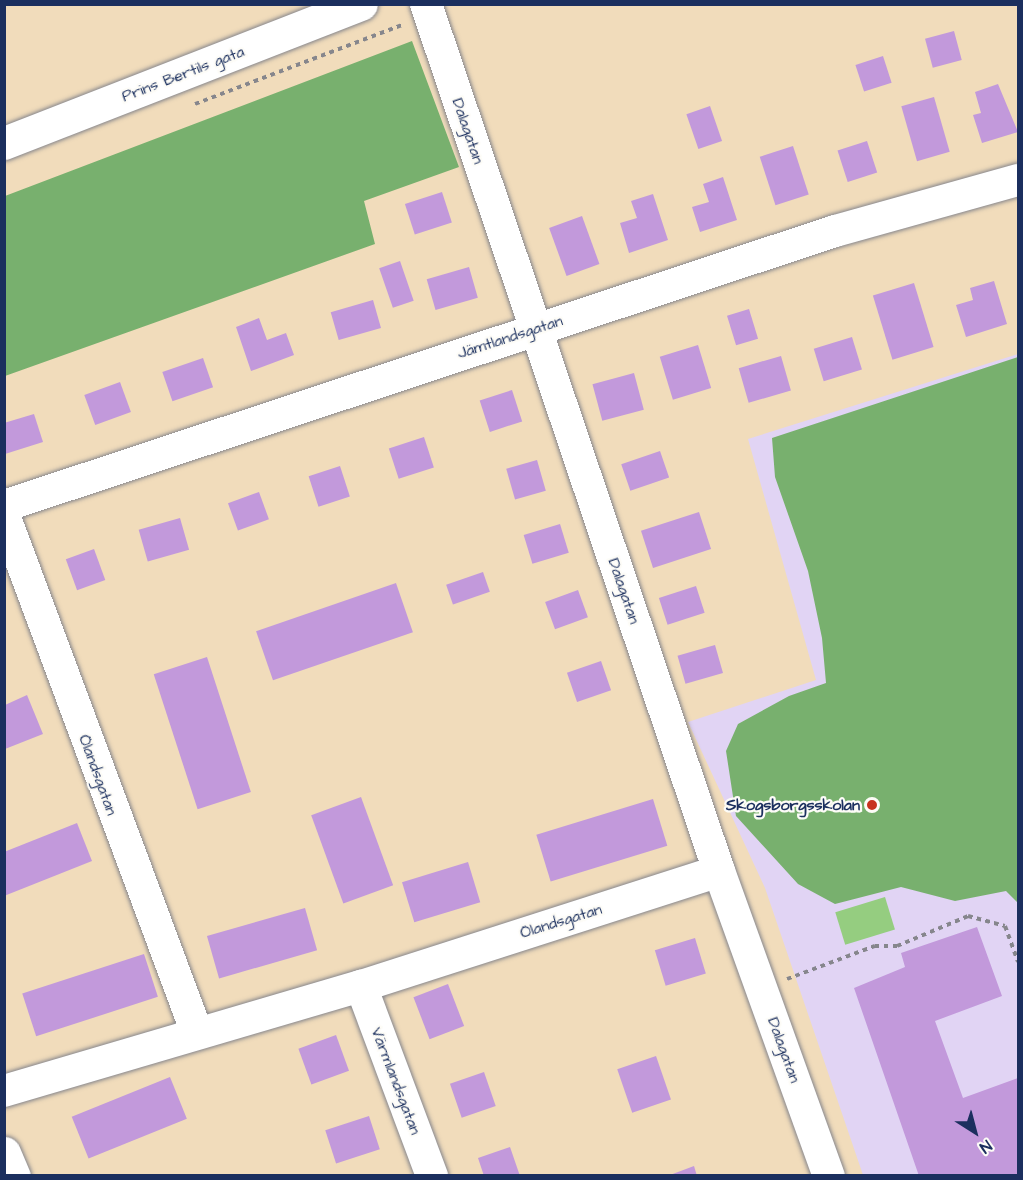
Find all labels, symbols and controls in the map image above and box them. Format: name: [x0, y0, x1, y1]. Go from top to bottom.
street label: Prins Bertils gata: [119, 42, 247, 106]
street label: Dalagatan: [448, 96, 488, 166]
street label: Jämtlandsgatan: [455, 311, 565, 363]
street label: Dalagatan: [604, 556, 644, 626]
street label: Ölandsgatan: [75, 732, 121, 818]
place label: Skogsborgsskolan: [726, 795, 860, 815]
marker: Skogsborgsskolan: [865, 798, 879, 812]
street label: Ölandsgatan: [518, 899, 604, 943]
street label: Dalagatan: [763, 1015, 805, 1085]
street label: Värmlandsgatan: [367, 1025, 425, 1137]
north arrow: [945, 1102, 1005, 1162]
text: N: [975, 1135, 996, 1158]

